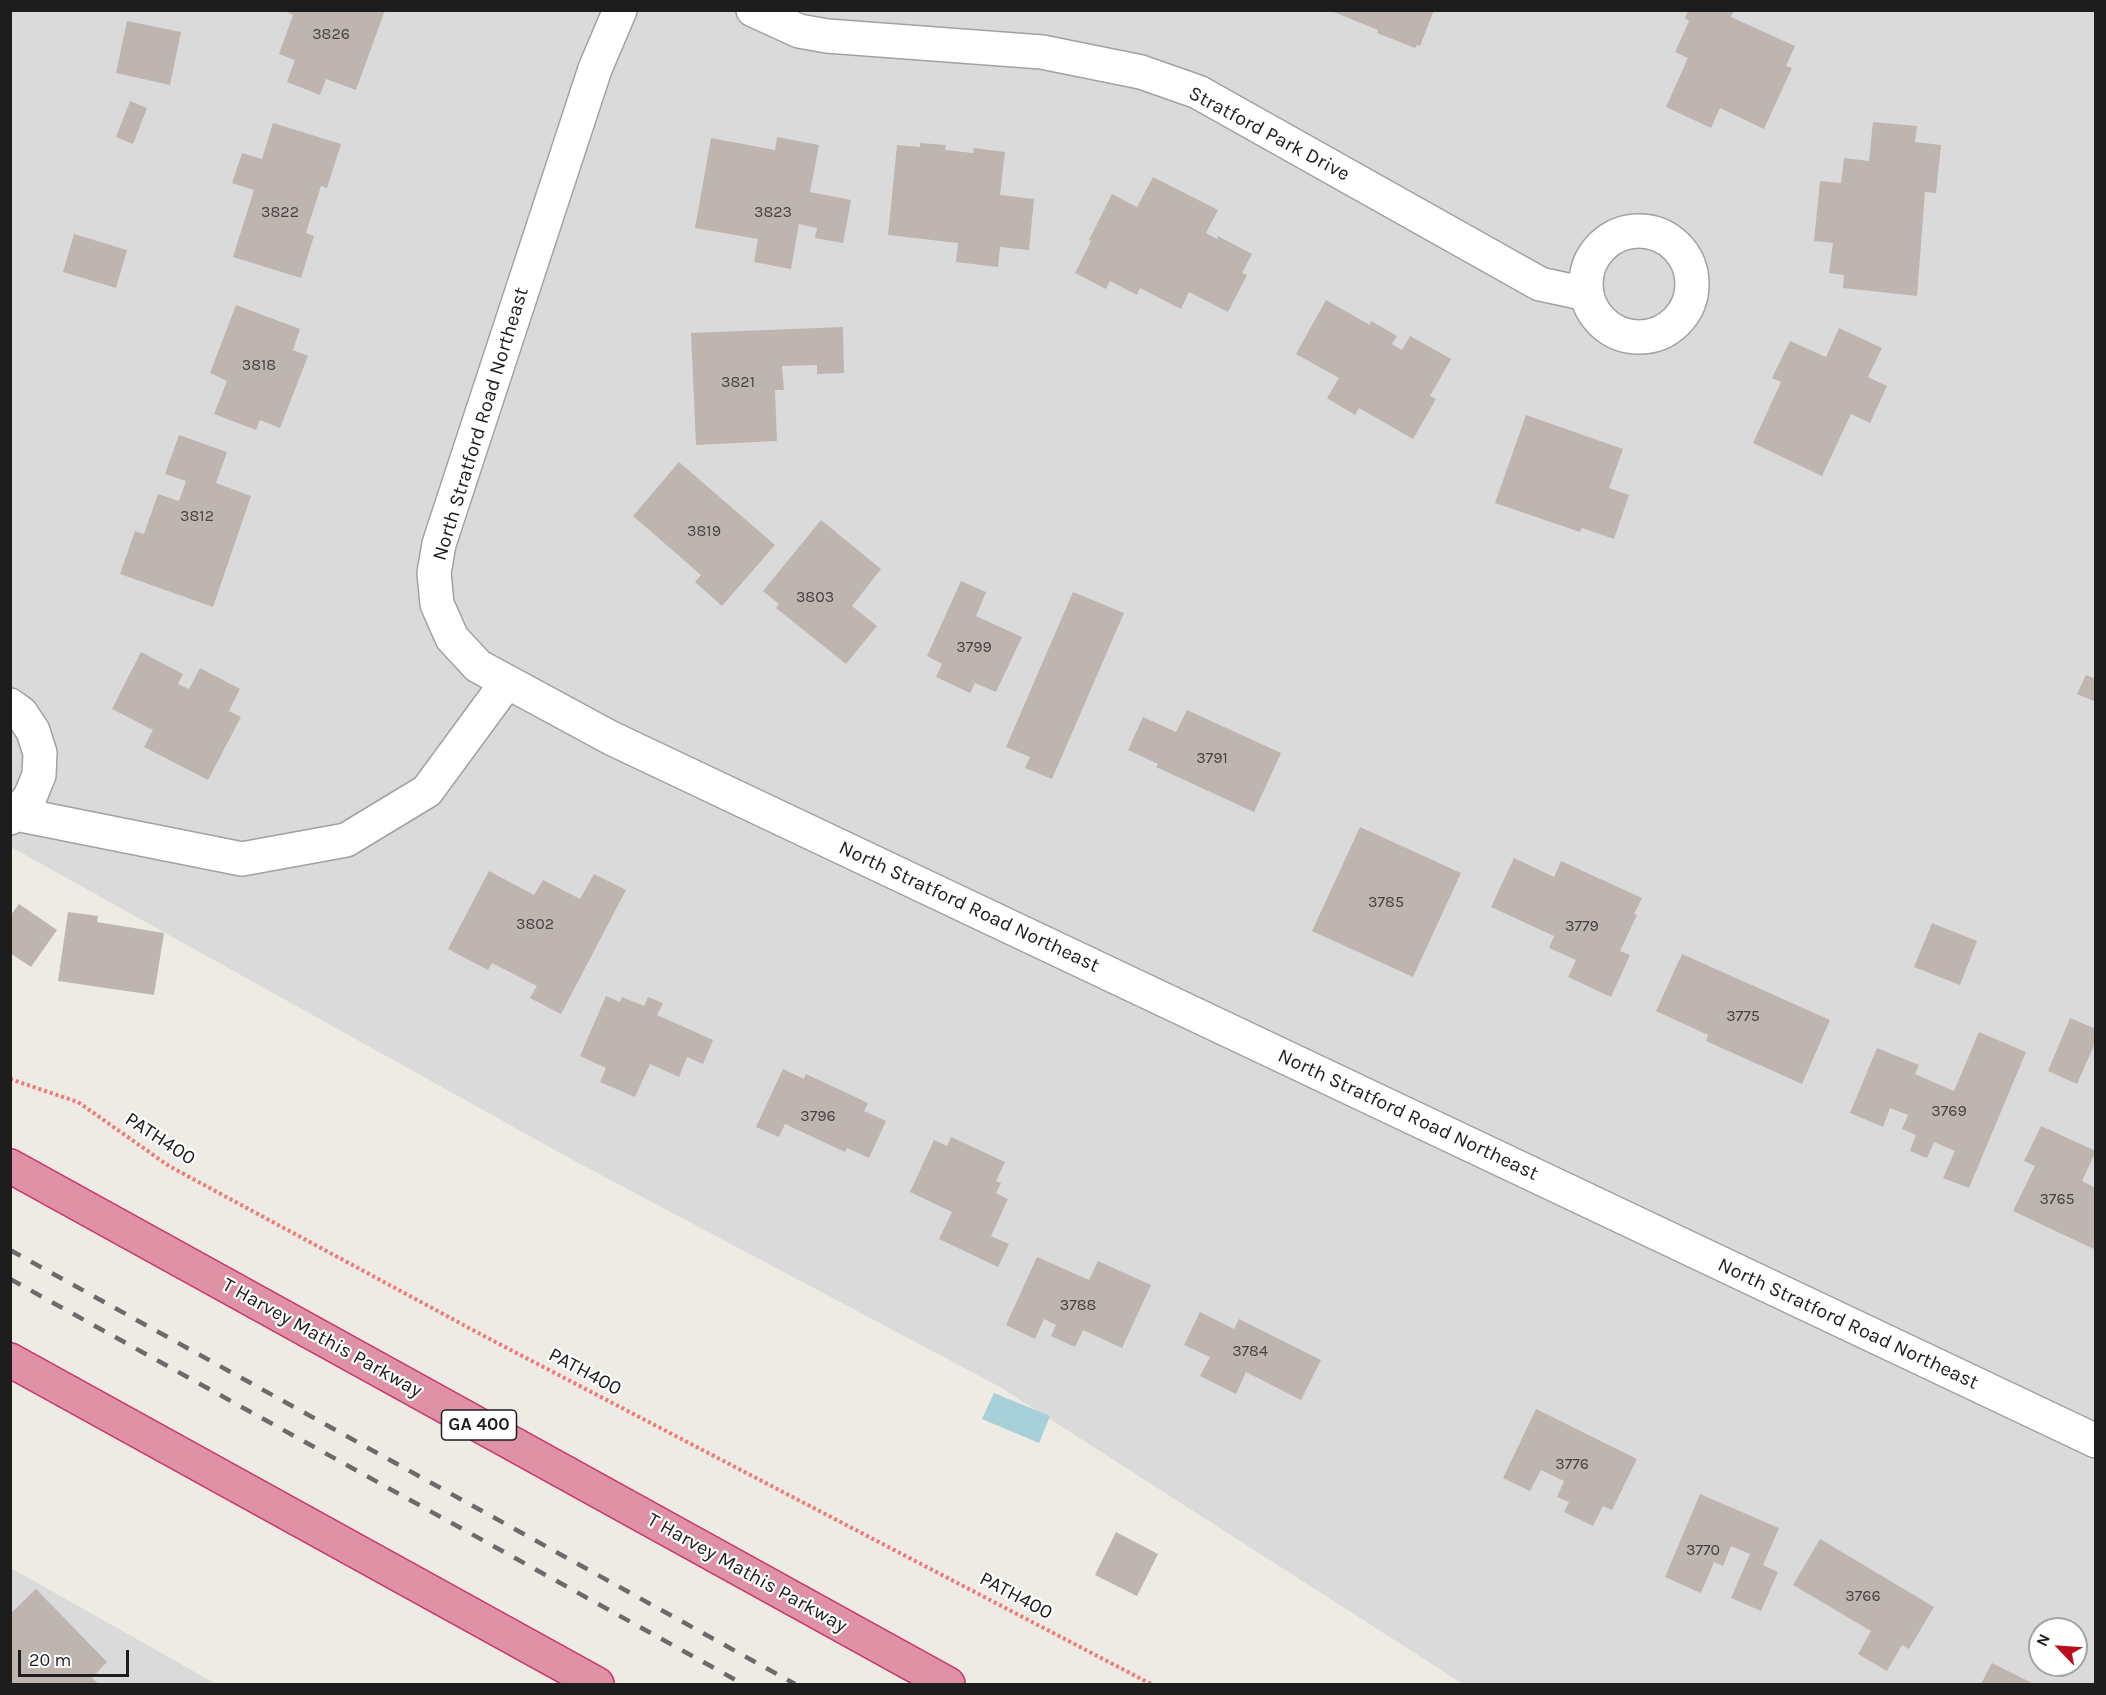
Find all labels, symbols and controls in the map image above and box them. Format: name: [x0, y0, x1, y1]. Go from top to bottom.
house number: 3826: [312, 24, 350, 44]
street label: Stratford Park Drive: [1184, 81, 1354, 187]
house number: 3822: [261, 202, 299, 222]
house number: 3823: [754, 202, 792, 222]
street label: North Stratford Road Northeast: [428, 284, 534, 564]
house number: 3818: [242, 355, 276, 375]
house number: 3821: [721, 372, 755, 392]
house number: 3812: [180, 506, 214, 526]
house number: 3819: [687, 521, 721, 541]
house number: 3803: [796, 587, 834, 607]
house number: 3799: [956, 637, 992, 657]
house number: 3791: [1196, 748, 1228, 768]
street label: North Stratford Road Northeast: [835, 836, 1103, 978]
house number: 3785: [1368, 892, 1404, 912]
house number: 3802: [516, 914, 554, 934]
house number: 3779: [1565, 916, 1599, 936]
house number: 3775: [1726, 1006, 1760, 1026]
street label: North Stratford Road Northeast: [1274, 1044, 1542, 1186]
house number: 3769: [1931, 1101, 1967, 1121]
house number: 3796: [800, 1106, 836, 1126]
street label: PATH400: [120, 1107, 200, 1171]
house number: 3765: [2039, 1189, 2075, 1209]
street label: North Stratford Road Northeast: [1714, 1253, 1982, 1395]
street label: T Harvey Mathis Parkway: [218, 1273, 426, 1403]
house number: 3788: [1060, 1295, 1096, 1315]
house number: 3784: [1232, 1341, 1268, 1361]
street label: PATH400: [544, 1343, 626, 1401]
road number: GA 400: [442, 1410, 516, 1440]
house number: 3776: [1555, 1454, 1589, 1474]
street label: T Harvey Mathis Parkway: [643, 1508, 851, 1638]
house number: 3770: [1686, 1540, 1720, 1560]
street label: PATH400: [975, 1567, 1057, 1625]
house number: 3766: [1845, 1586, 1881, 1606]
north arrow: [2028, 1617, 2088, 1677]
text: N: [2032, 1631, 2054, 1649]
scale bar: [21, 1638, 132, 1676]
text: 20 m: [29, 1649, 71, 1671]

